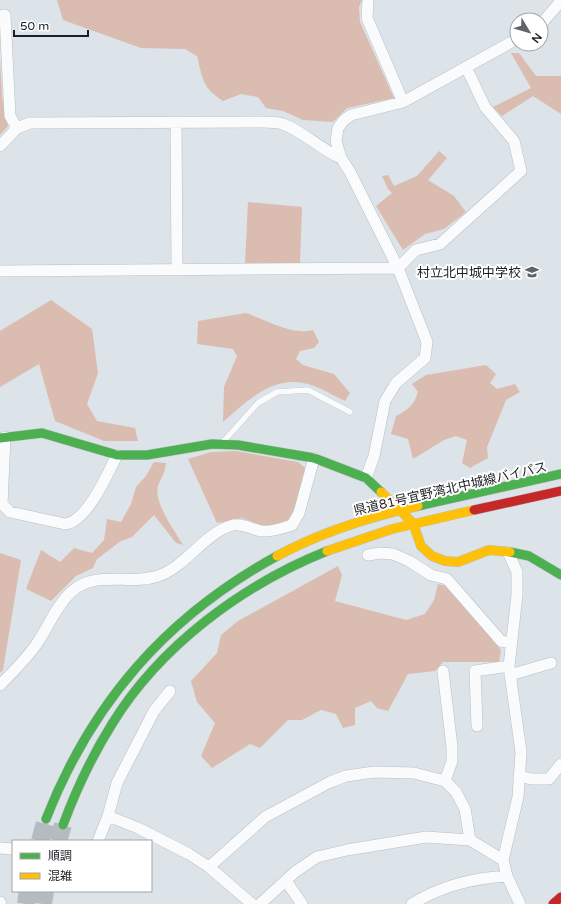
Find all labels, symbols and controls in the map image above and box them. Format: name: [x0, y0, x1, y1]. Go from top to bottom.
scale bar: [14, 12, 88, 38]
north arrow: [509, 12, 549, 52]
text: 50 m: [20, 19, 49, 33]
text: N: [529, 30, 544, 45]
school or university icon: 村立北中城中学校: [524, 264, 540, 280]
place label: 村立北中城中学校: [417, 265, 521, 281]
street label: 県道81号宜野湾北中城線バイパス: [352, 459, 549, 519]
legend: [12, 840, 152, 892]
text: 順調: [48, 849, 72, 863]
text: 混雑: [48, 869, 72, 883]

